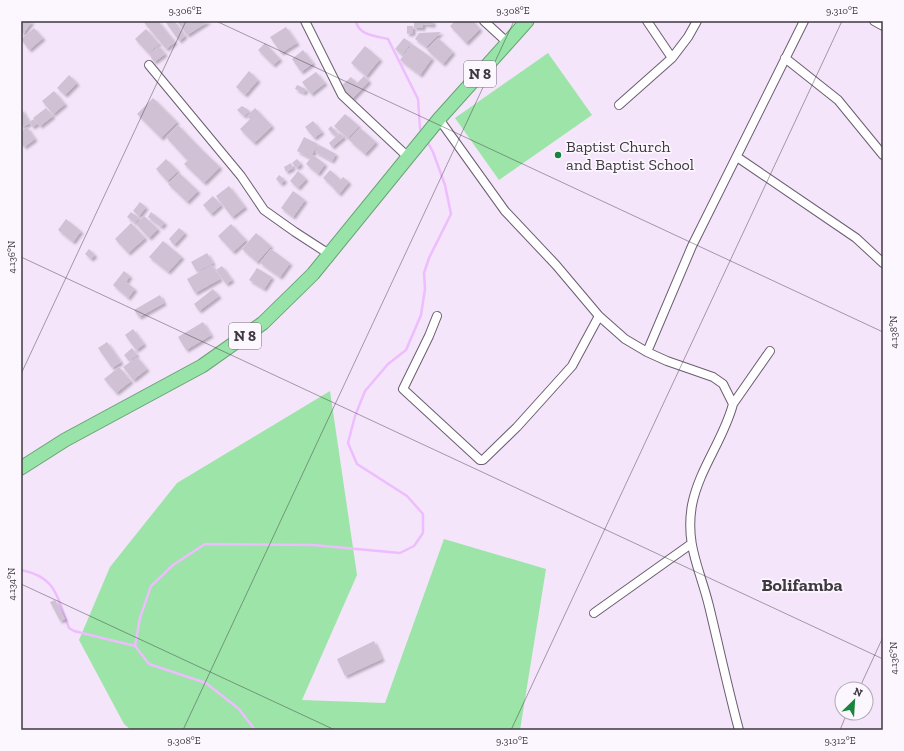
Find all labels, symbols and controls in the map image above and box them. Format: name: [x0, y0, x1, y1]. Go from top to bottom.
text: 9.306°E: [168, 5, 202, 17]
text: 9.308°E: [496, 5, 530, 17]
text: 9.310°E: [826, 5, 858, 17]
road number: N 8: [464, 61, 496, 87]
place label: Baptist Church and Baptist School: [566, 137, 694, 174]
marker: Baptist Church and Baptist School: [553, 150, 563, 160]
text: 4.136°N: [6, 240, 18, 273]
text: 4.138°N: [888, 315, 900, 348]
road number: N 8: [229, 323, 261, 349]
text: 4.134°N: [6, 567, 18, 600]
district label: Bolifamba: [761, 574, 843, 596]
text: 4.136°N: [888, 641, 900, 674]
north arrow: [834, 681, 874, 721]
text: N: [851, 685, 865, 700]
text: 9.308°E: [167, 735, 201, 747]
text: 9.310°E: [496, 735, 528, 747]
text: 9.312°E: [824, 735, 856, 747]

